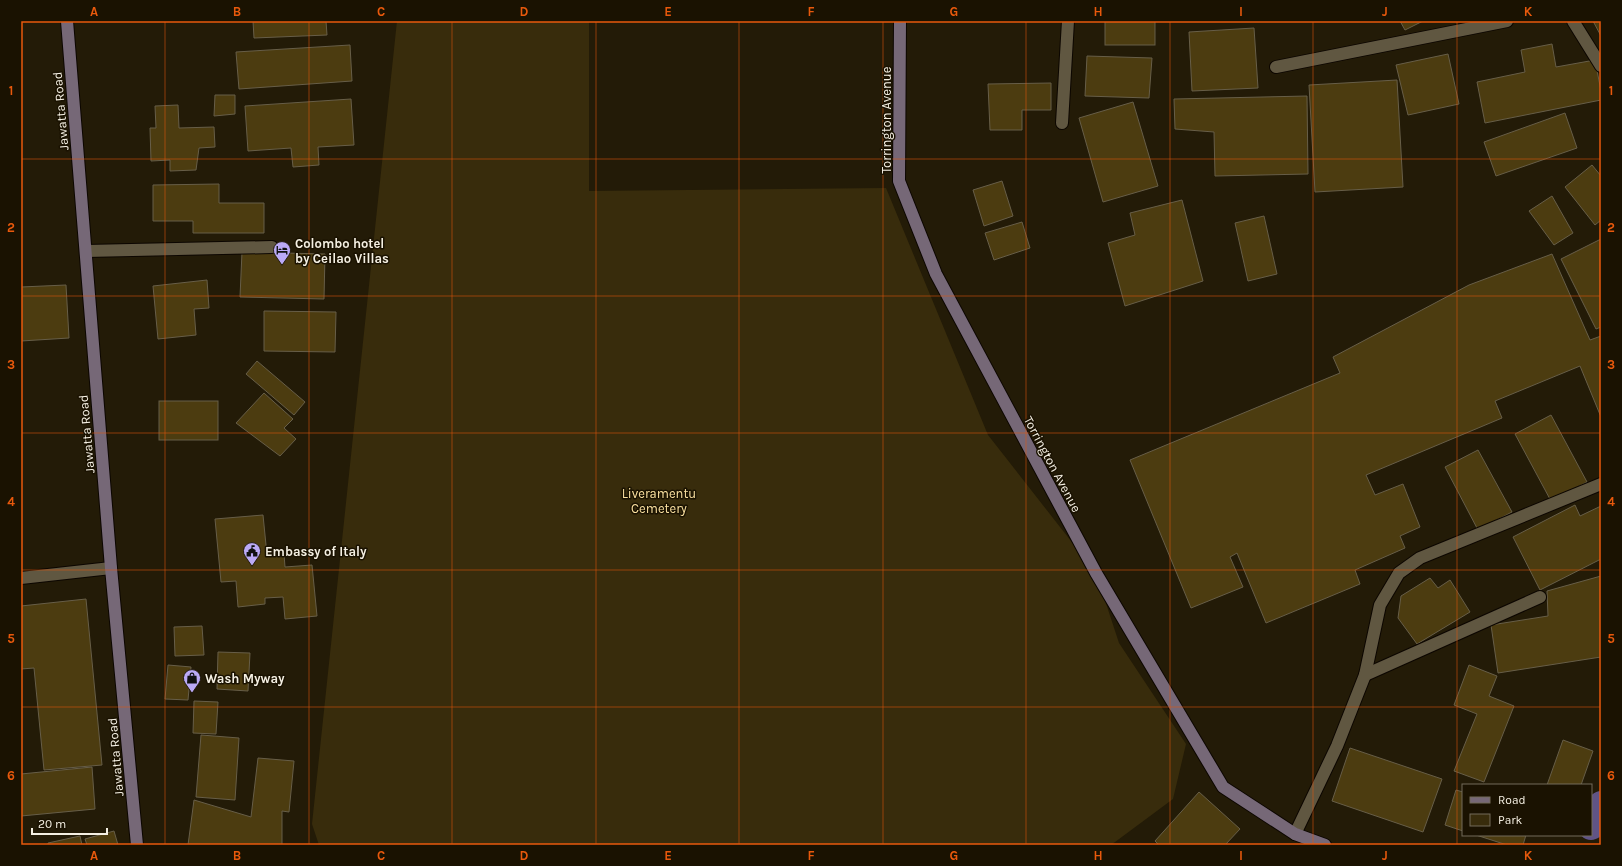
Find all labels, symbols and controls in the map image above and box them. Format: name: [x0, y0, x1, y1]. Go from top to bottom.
text: A: [90, 4, 98, 19]
text: B: [233, 4, 241, 19]
text: C: [377, 4, 385, 19]
text: D: [520, 4, 529, 19]
text: E: [664, 4, 672, 19]
text: F: [807, 4, 815, 19]
text: G: [950, 4, 958, 19]
text: H: [1093, 4, 1103, 19]
text: I: [1239, 4, 1243, 19]
text: J: [1382, 4, 1388, 19]
text: K: [1524, 4, 1533, 19]
street label: Torrington Avenue: [879, 66, 894, 173]
street label: Jawatta Road: [50, 71, 71, 151]
text: 1: [9, 83, 13, 98]
text: 1: [1609, 83, 1613, 98]
text: 2: [7, 220, 15, 235]
text: 2: [1607, 220, 1615, 235]
place label: Colombo hotel by Ceilao Villas: [295, 236, 389, 266]
hotel icon: Colombo hotel by Ceilao Villas: [272, 240, 292, 265]
text: 3: [7, 357, 15, 372]
text: 3: [1607, 357, 1615, 372]
street label: Jawatta Road: [76, 394, 97, 474]
street label: Torrington Avenue: [1021, 414, 1084, 515]
park label: Liveramentu Cemetery: [622, 486, 696, 516]
text: 4: [7, 494, 15, 509]
text: 4: [1607, 494, 1615, 509]
public building icon: Embassy of Italy: [242, 541, 262, 566]
place label: Embassy of Italy: [265, 544, 367, 559]
text: 5: [7, 631, 15, 646]
text: 5: [1607, 631, 1615, 646]
shop icon: Wash Myway: [182, 668, 202, 693]
place label: Wash Myway: [205, 671, 285, 686]
street label: Jawatta Road: [105, 717, 126, 797]
text: 6: [7, 768, 15, 783]
text: 6: [1607, 768, 1615, 783]
legend: [1462, 784, 1592, 836]
text: Road: [1498, 793, 1526, 807]
scale bar: [32, 810, 107, 836]
text: Park: [1498, 813, 1523, 827]
text: 20 m: [38, 817, 66, 831]
text: A: [90, 848, 98, 863]
text: B: [233, 848, 241, 863]
text: C: [377, 848, 385, 863]
text: D: [520, 848, 529, 863]
text: E: [664, 848, 672, 863]
text: F: [807, 848, 815, 863]
text: G: [950, 848, 958, 863]
text: H: [1093, 848, 1103, 863]
text: I: [1239, 848, 1243, 863]
text: J: [1382, 848, 1388, 863]
text: K: [1524, 848, 1533, 863]

